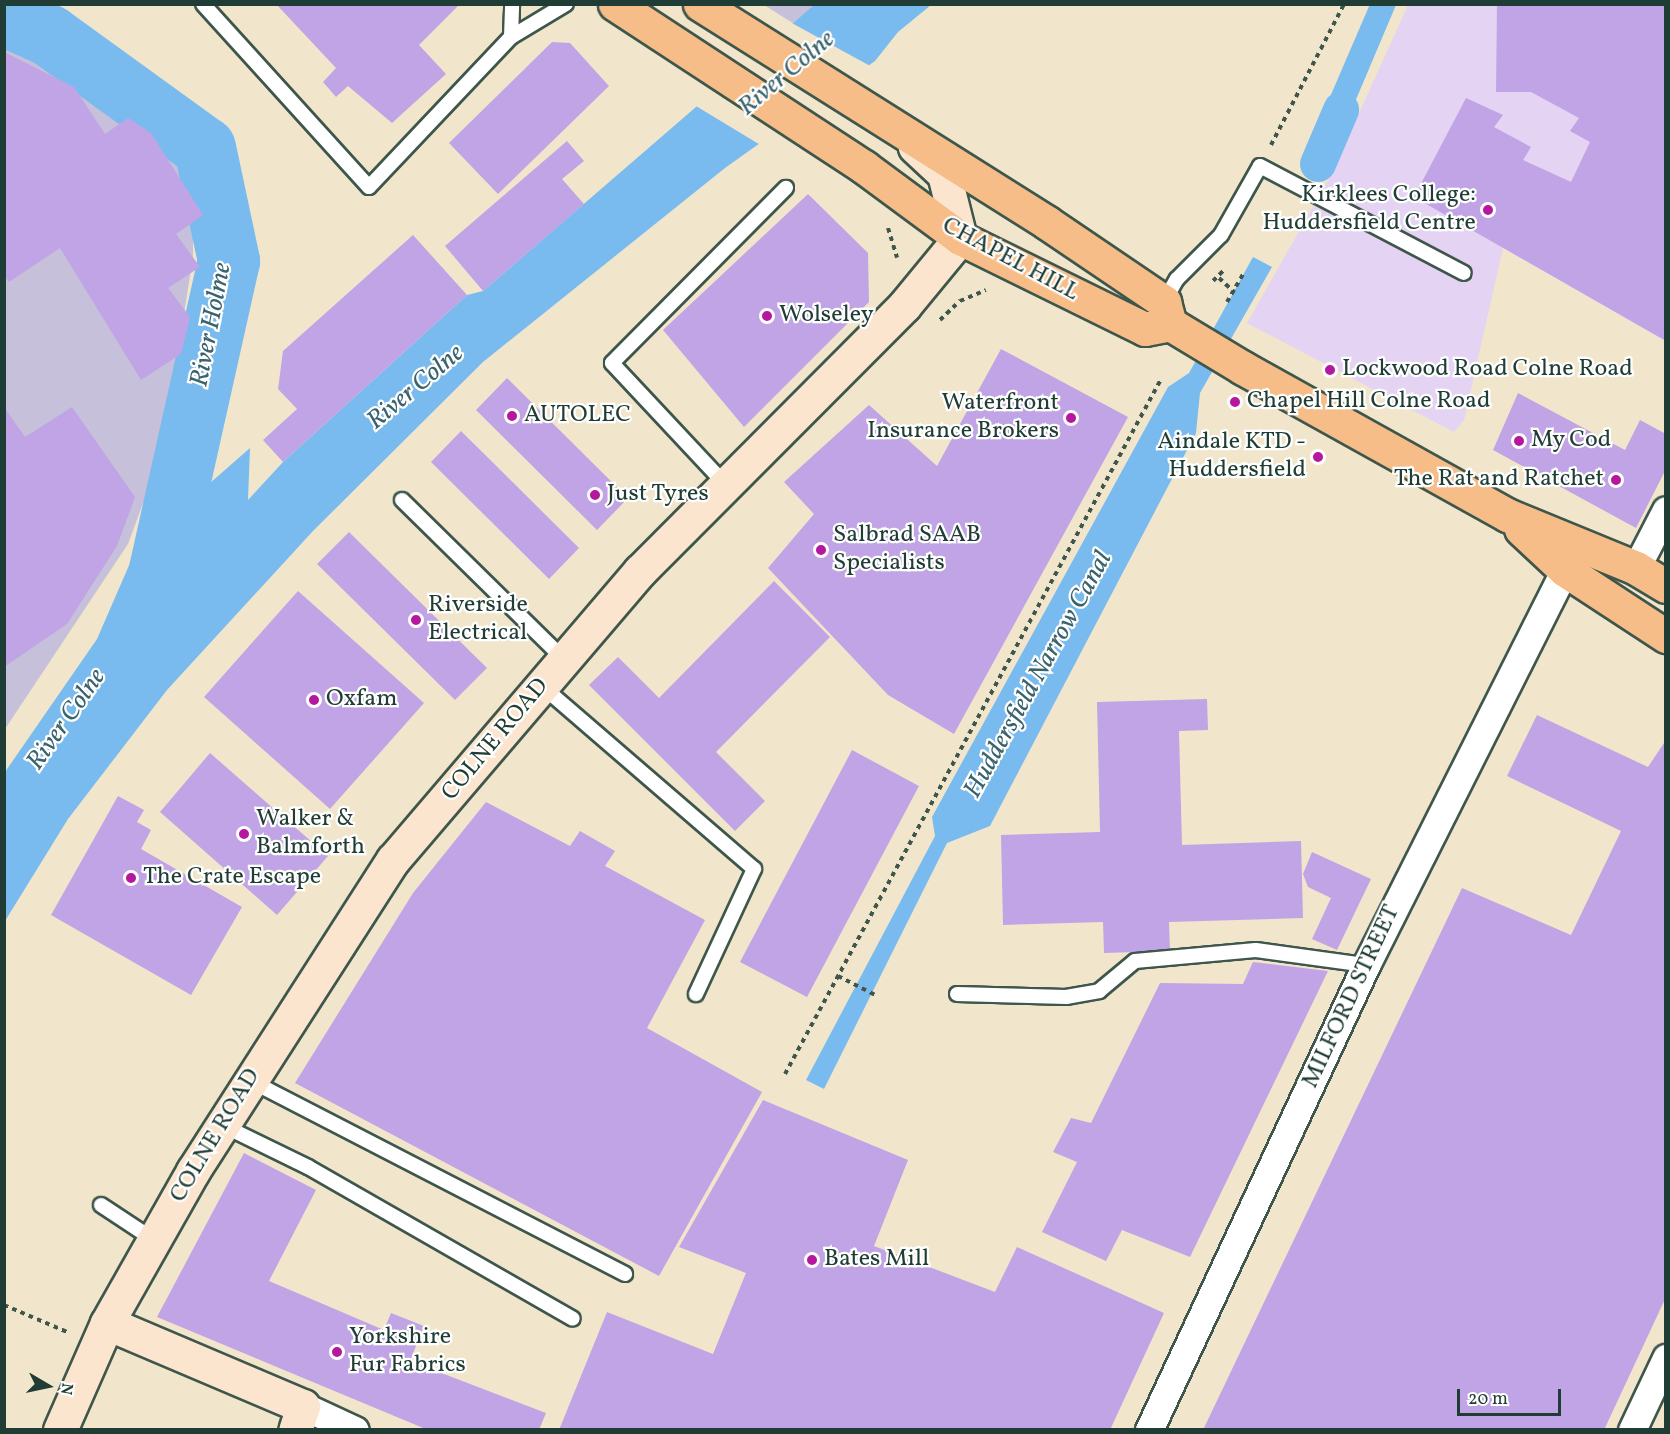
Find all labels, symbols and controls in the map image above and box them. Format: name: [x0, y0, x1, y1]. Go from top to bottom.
water label: River Colne: [732, 25, 842, 123]
place label: Kirklees College: Huddersfield Centre: [1262, 182, 1476, 238]
marker: Kirklees College: Huddersfield Centre: [1481, 203, 1495, 217]
street label: CHAPEL HILL: [937, 212, 1083, 308]
water label: River Holme: [185, 260, 239, 390]
place label: Wolseley: [779, 302, 874, 330]
marker: Wolseley: [760, 309, 774, 323]
water label: River Colne: [361, 339, 471, 437]
place label: Lockwood Road Colne Road: [1342, 356, 1633, 384]
marker: Lockwood Road Colne Road: [1323, 363, 1337, 377]
place label: Chapel Hill Colne Road: [1247, 388, 1491, 416]
place label: Waterfront Insurance Brokers: [867, 390, 1059, 446]
marker: Chapel Hill Colne Road: [1228, 395, 1242, 409]
place label: AUTOLEC: [524, 402, 631, 430]
marker: AUTOLEC: [505, 409, 519, 423]
marker: Waterfront Insurance Brokers: [1064, 411, 1078, 425]
place label: My Cod: [1531, 427, 1612, 455]
place label: Aindale KTD - Huddersfield: [1157, 429, 1306, 485]
marker: My Cod: [1512, 434, 1526, 448]
marker: Aindale KTD - Huddersfield: [1311, 450, 1325, 464]
place label: The Rat and Ratchet: [1394, 466, 1604, 494]
marker: The Rat and Ratchet: [1609, 473, 1623, 487]
place label: Just Tyres: [607, 481, 709, 509]
marker: Just Tyres: [588, 488, 602, 502]
place label: Salbrad SAAB Specialists: [833, 522, 981, 578]
marker: Salbrad SAAB Specialists: [814, 543, 828, 557]
water label: Huddersfield Narrow Canal: [958, 546, 1120, 804]
place label: Riverside Electrical: [428, 592, 528, 648]
marker: Riverside Electrical: [409, 613, 423, 627]
water label: River Colne: [21, 663, 113, 777]
street label: COLNE ROAD: [436, 673, 556, 807]
place label: Oxfam: [326, 686, 397, 714]
marker: Oxfam: [307, 693, 321, 707]
place label: Walker & Balmforth: [256, 806, 365, 862]
marker: Walker & Balmforth: [237, 827, 251, 841]
place label: The Crate Escape: [143, 864, 321, 892]
marker: The Crate Escape: [124, 871, 138, 885]
street label: MILFORD STREET: [1297, 901, 1407, 1093]
street label: COLNE ROAD: [165, 1064, 267, 1208]
place label: Bates Mill: [824, 1246, 929, 1274]
marker: Bates Mill: [805, 1253, 819, 1267]
place label: Yorkshire Fur Fabrics: [349, 1324, 466, 1380]
marker: Yorkshire Fur Fabrics: [330, 1345, 344, 1359]
north arrow: [18, 1356, 78, 1416]
scale bar: [1460, 1377, 1564, 1415]
text: N: [54, 1381, 78, 1396]
text: 20 m: [1468, 1387, 1508, 1412]

